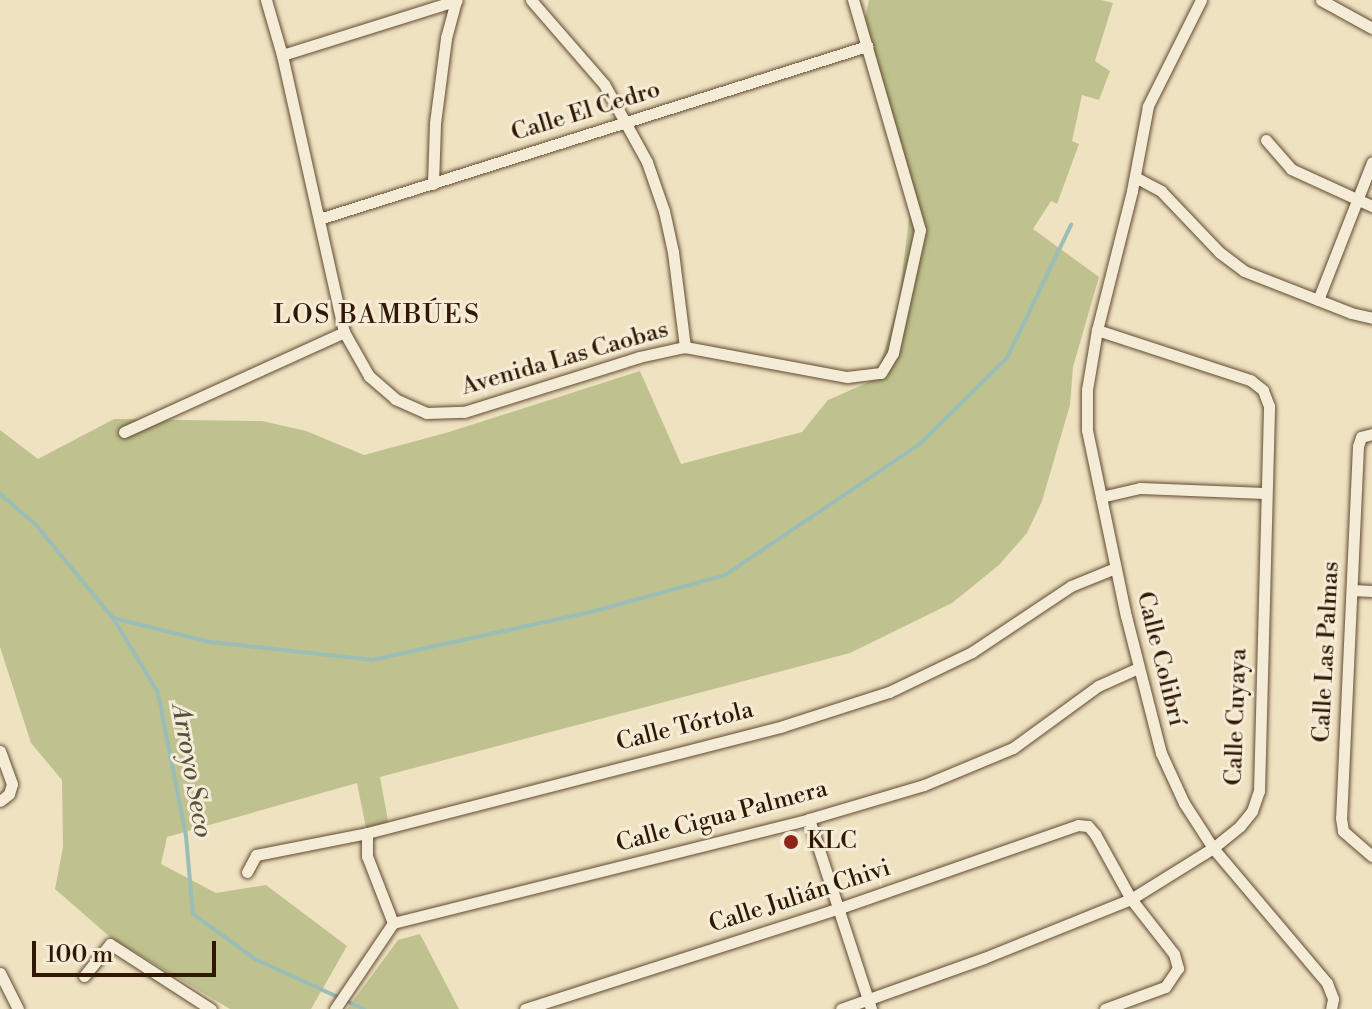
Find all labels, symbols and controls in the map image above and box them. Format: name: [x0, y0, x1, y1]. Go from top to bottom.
street label: Calle El Cedro: [508, 76, 664, 148]
district label: LOS BAMBÚES: [273, 300, 481, 332]
street label: Avenida Las Caobas: [458, 316, 672, 402]
street label: Calle Las Palmas: [1308, 561, 1346, 743]
street label: Calle Colibrí: [1129, 589, 1191, 729]
street label: Calle Cuyaya: [1220, 648, 1254, 786]
street label: Calle Tórtola: [614, 696, 756, 758]
water label: Arroyo Seco: [164, 702, 218, 840]
street label: Calle Cigua Palmera: [613, 775, 831, 859]
place label: KLC: [807, 828, 857, 856]
marker: KLC: [782, 833, 800, 851]
street label: Calle Julián Chivi: [706, 854, 894, 940]
scale bar: [36, 925, 220, 975]
text: 100 m: [46, 940, 113, 970]

